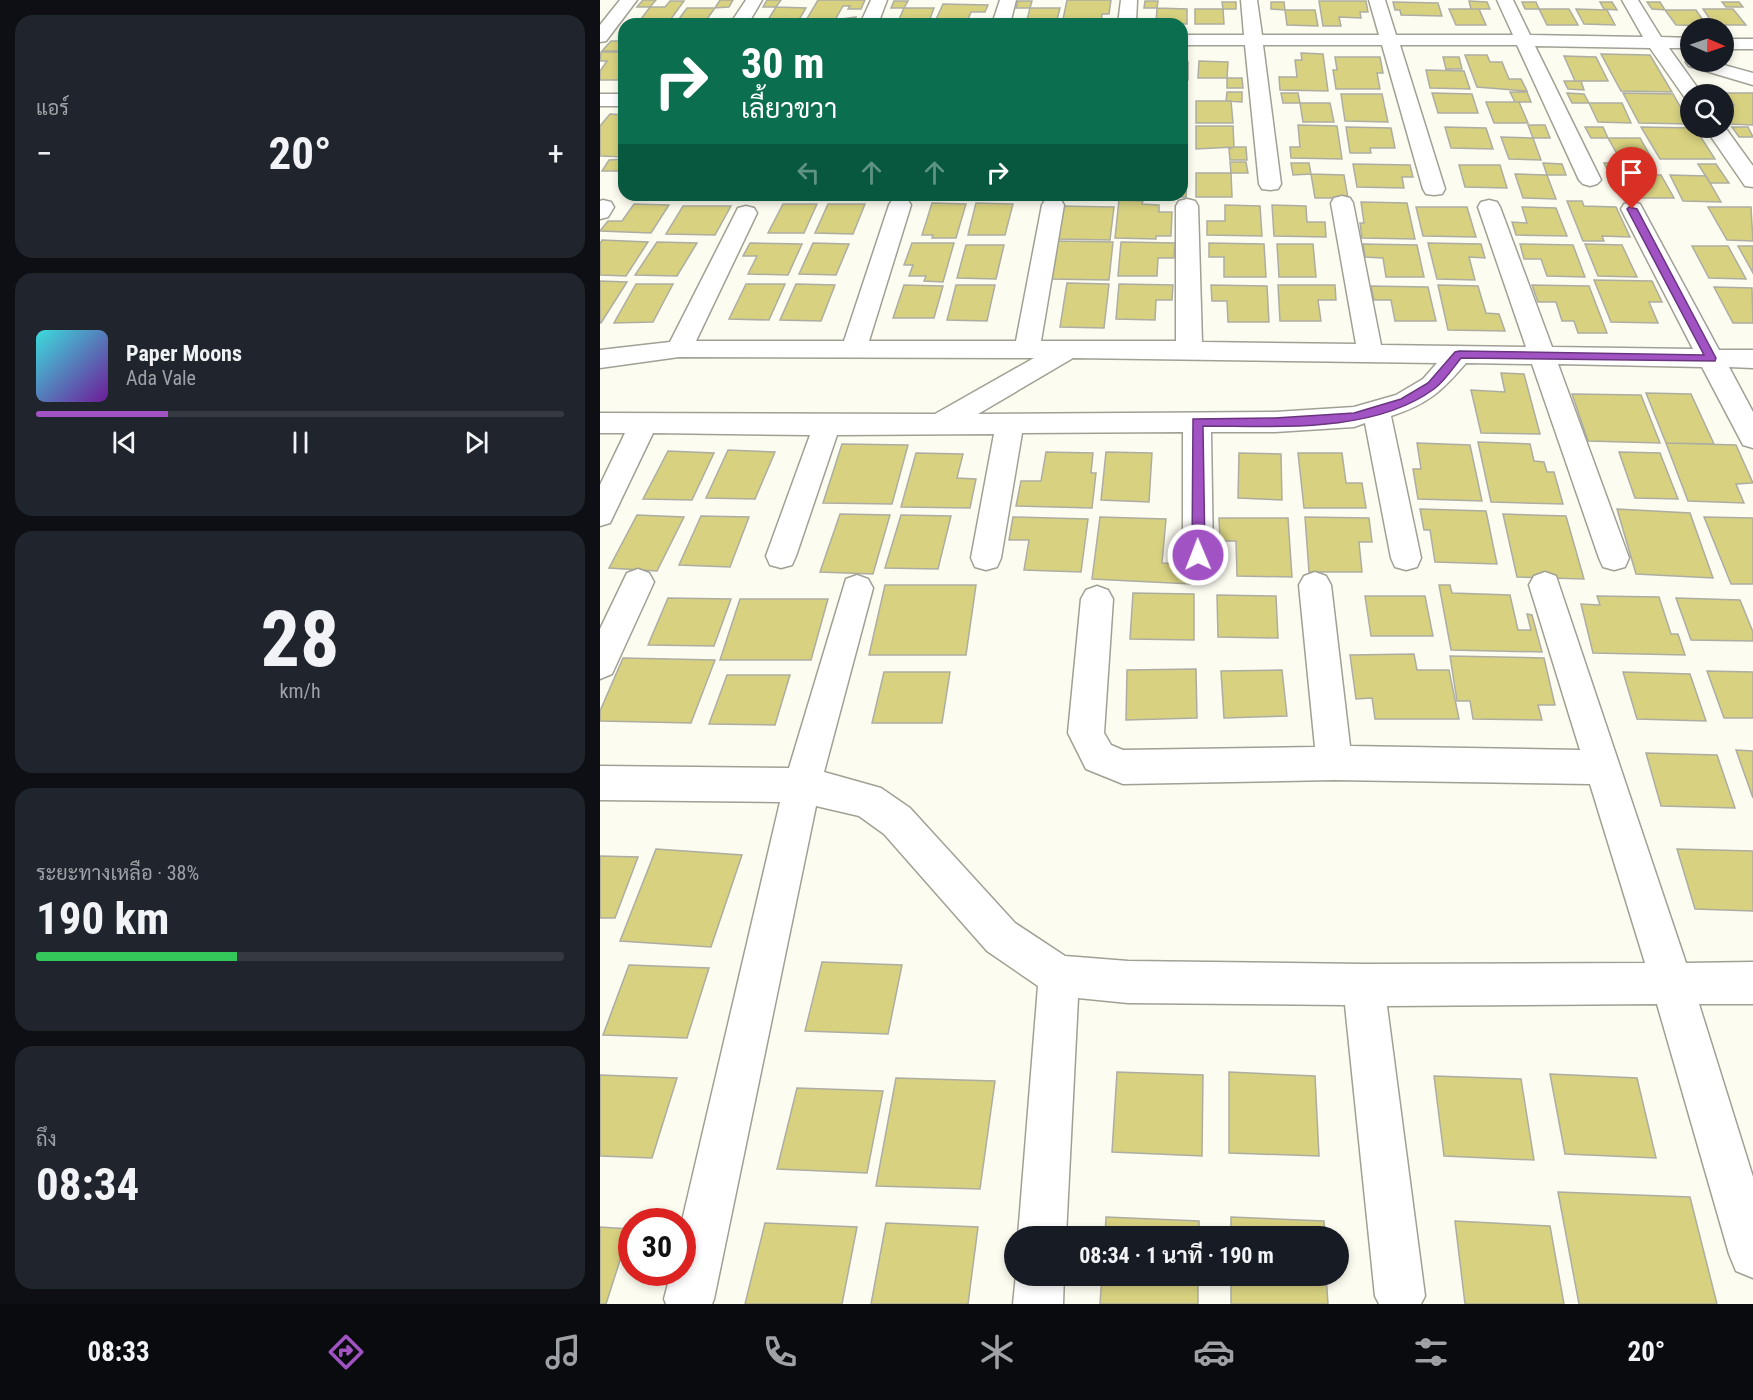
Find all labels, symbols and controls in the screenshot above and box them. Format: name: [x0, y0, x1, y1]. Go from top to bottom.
north arrow: [1680, 18, 1734, 72]
map controls: [1680, 18, 1734, 138]
text: 30 m: [741, 39, 824, 88]
icon: right: [642, 42, 720, 120]
button: search: [1680, 84, 1734, 138]
text: เลี้ยวขวา: [741, 93, 837, 125]
text: แอร์: [36, 96, 69, 120]
text: 20°: [269, 127, 332, 180]
text: −: [36, 134, 53, 173]
text: +: [548, 134, 564, 173]
pin: [1606, 147, 1657, 209]
icon: left: [792, 156, 825, 189]
icon: ahead: [855, 156, 888, 189]
icon: ahead: [918, 156, 951, 189]
icon: right: [981, 156, 1014, 189]
icon: arrive: [1615, 156, 1648, 189]
text: Paper Moons: [126, 341, 242, 366]
text: Ada Vale: [126, 366, 196, 390]
icon: previous: [108, 426, 141, 459]
icon: pause: [284, 426, 317, 459]
icon: next: [460, 426, 493, 459]
position arrow: [1166, 523, 1230, 587]
text: 28: [261, 594, 339, 685]
text: km/h: [279, 679, 321, 703]
text: ระยะทางเหลือ · 38%: [36, 861, 199, 885]
text: 190 km: [36, 892, 169, 945]
text: ถึง: [36, 1127, 57, 1151]
text: 08:34: [36, 1158, 139, 1211]
speed limit sign: 30: [618, 1208, 696, 1286]
text: 08:34 · 1 นาที · 190 m: [1079, 1243, 1274, 1268]
icon: directions: [325, 1331, 367, 1373]
icon: music: [542, 1331, 584, 1373]
icon: phone: [759, 1331, 801, 1373]
icon: climate: [976, 1331, 1018, 1373]
icon: car: [1193, 1331, 1235, 1373]
icon: filters: [1410, 1331, 1452, 1373]
text: 08:33: [88, 1336, 150, 1368]
text: 20°: [1628, 1336, 1665, 1368]

